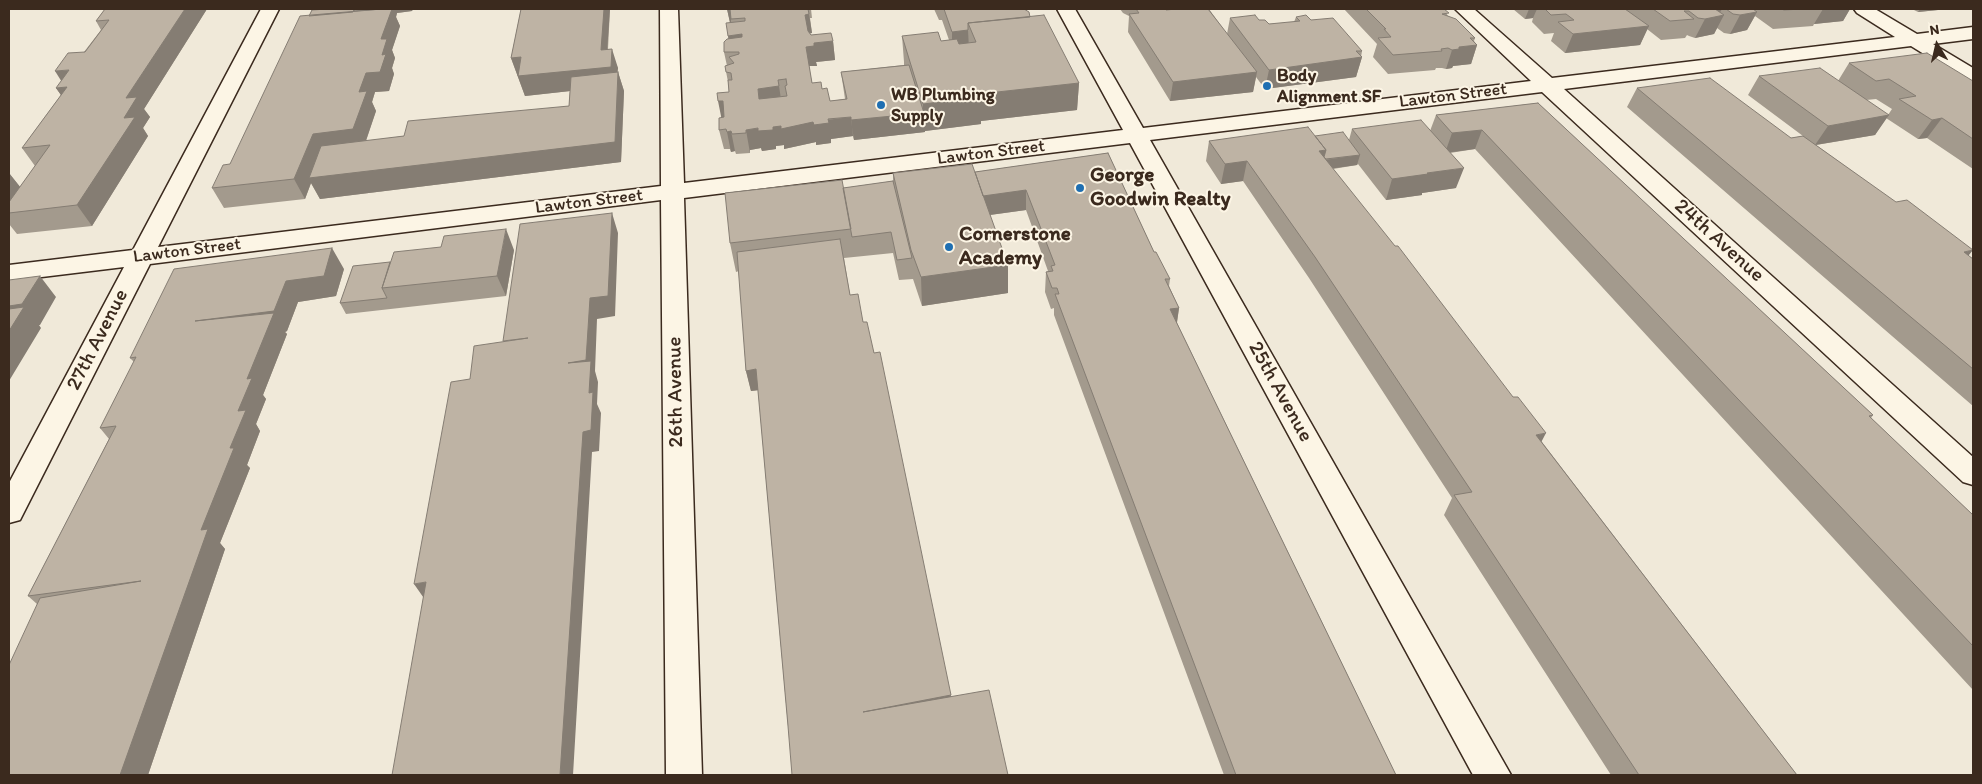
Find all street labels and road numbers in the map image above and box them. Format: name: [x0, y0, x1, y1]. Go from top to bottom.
street label: Lawton Street: [1398, 79, 1508, 113]
street label: Lawton Street: [936, 136, 1046, 170]
street label: Lawton Street: [534, 185, 644, 219]
street label: 24th Avenue: [1669, 194, 1769, 288]
street label: Lawton Street: [132, 234, 242, 268]
street label: 27th Avenue: [62, 285, 134, 395]
street label: 26th Avenue: [662, 336, 690, 448]
street label: 25th Avenue: [1242, 337, 1318, 447]

